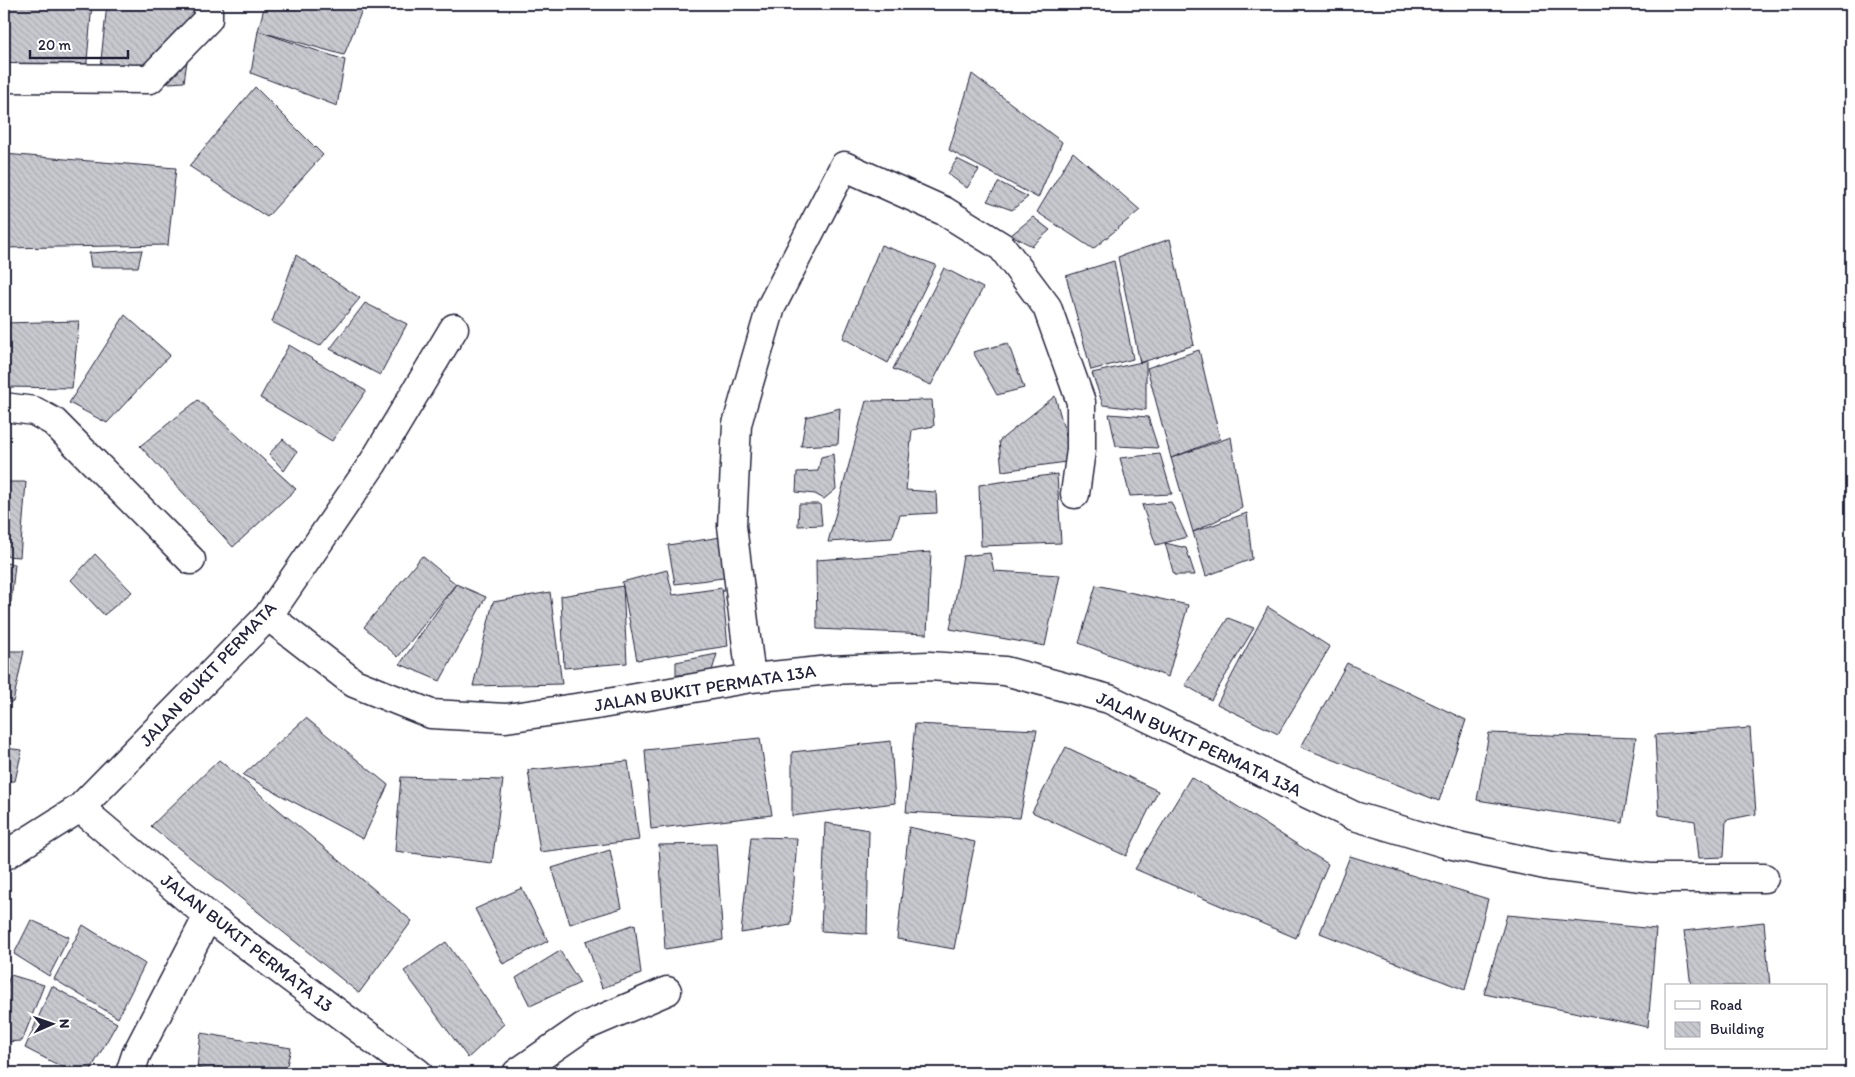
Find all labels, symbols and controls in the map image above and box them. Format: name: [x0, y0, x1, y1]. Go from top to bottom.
scale bar: [30, 28, 128, 60]
text: 20 m: [38, 36, 72, 54]
street label: JALAN BUKIT PERMATA: [135, 597, 281, 751]
street label: JALAN BUKIT PERMATA 13A: [593, 660, 818, 716]
street label: JALAN BUKIT PERMATA 13A: [1093, 687, 1306, 801]
street label: JALAN BUKIT PERMATA 13: [157, 869, 338, 1017]
legend: [1665, 984, 1828, 1050]
text: Road: [1710, 996, 1743, 1014]
north arrow: [28, 1000, 78, 1050]
text: N: [56, 1019, 73, 1029]
text: Building: [1710, 1020, 1764, 1038]

